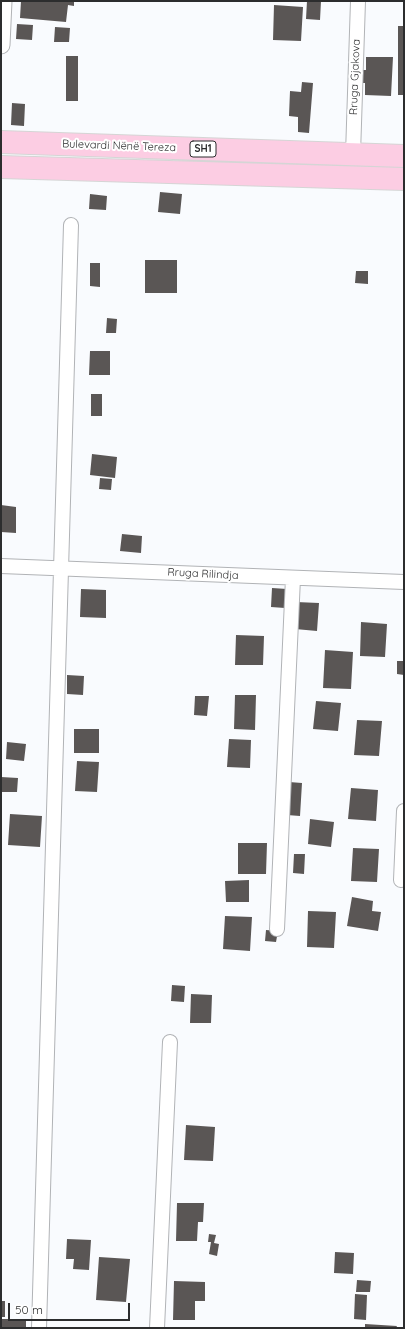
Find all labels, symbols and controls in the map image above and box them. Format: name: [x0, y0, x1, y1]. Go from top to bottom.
street label: Rruga Gjakova: [347, 39, 363, 115]
street label: Bulevardi Nënë Tereza: [62, 137, 176, 155]
road number: SH1: [190, 141, 216, 157]
street label: Rruga Rilindja: [167, 566, 239, 582]
scale bar: [10, 1295, 132, 1321]
text: 50 m: [15, 1302, 43, 1317]

